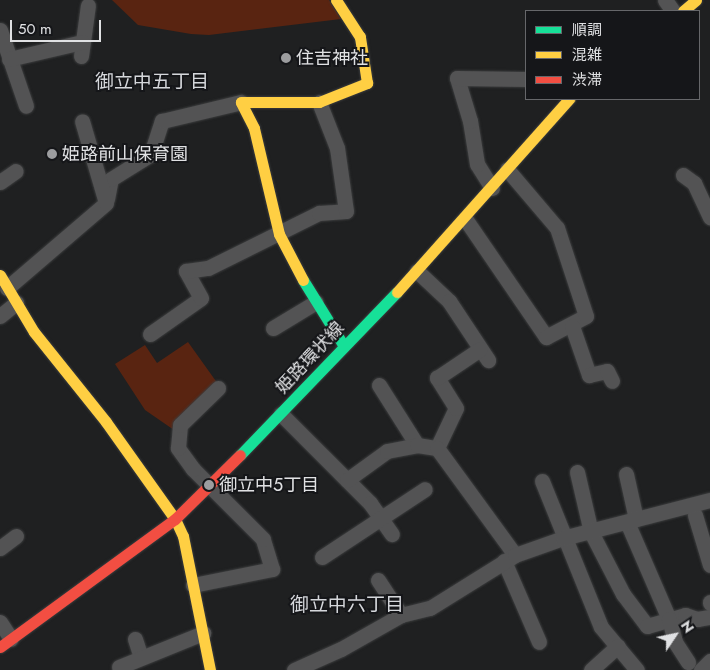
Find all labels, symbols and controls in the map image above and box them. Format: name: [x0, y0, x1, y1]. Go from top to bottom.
scale bar: [12, 10, 104, 42]
legend: [525, 10, 700, 100]
text: 50 m: [18, 18, 52, 40]
text: 順調: [572, 19, 602, 41]
text: 混雑: [572, 44, 602, 66]
place label: 住吉神社: [296, 47, 368, 69]
marker: 住吉神社: [280, 52, 292, 64]
text: 渋滞: [572, 69, 602, 91]
district label: 御立中五丁目: [95, 71, 209, 93]
place label: 姫路前山保育園: [62, 143, 188, 165]
marker: 姫路前山保育園: [46, 148, 58, 160]
street label: 姫路環状線: [271, 318, 349, 398]
place label: 御立中5丁目: [219, 474, 319, 496]
marker: 御立中5丁目: [203, 479, 215, 491]
district label: 御立中六丁目: [290, 594, 404, 616]
north arrow: [650, 610, 700, 660]
text: N: [676, 616, 699, 637]

